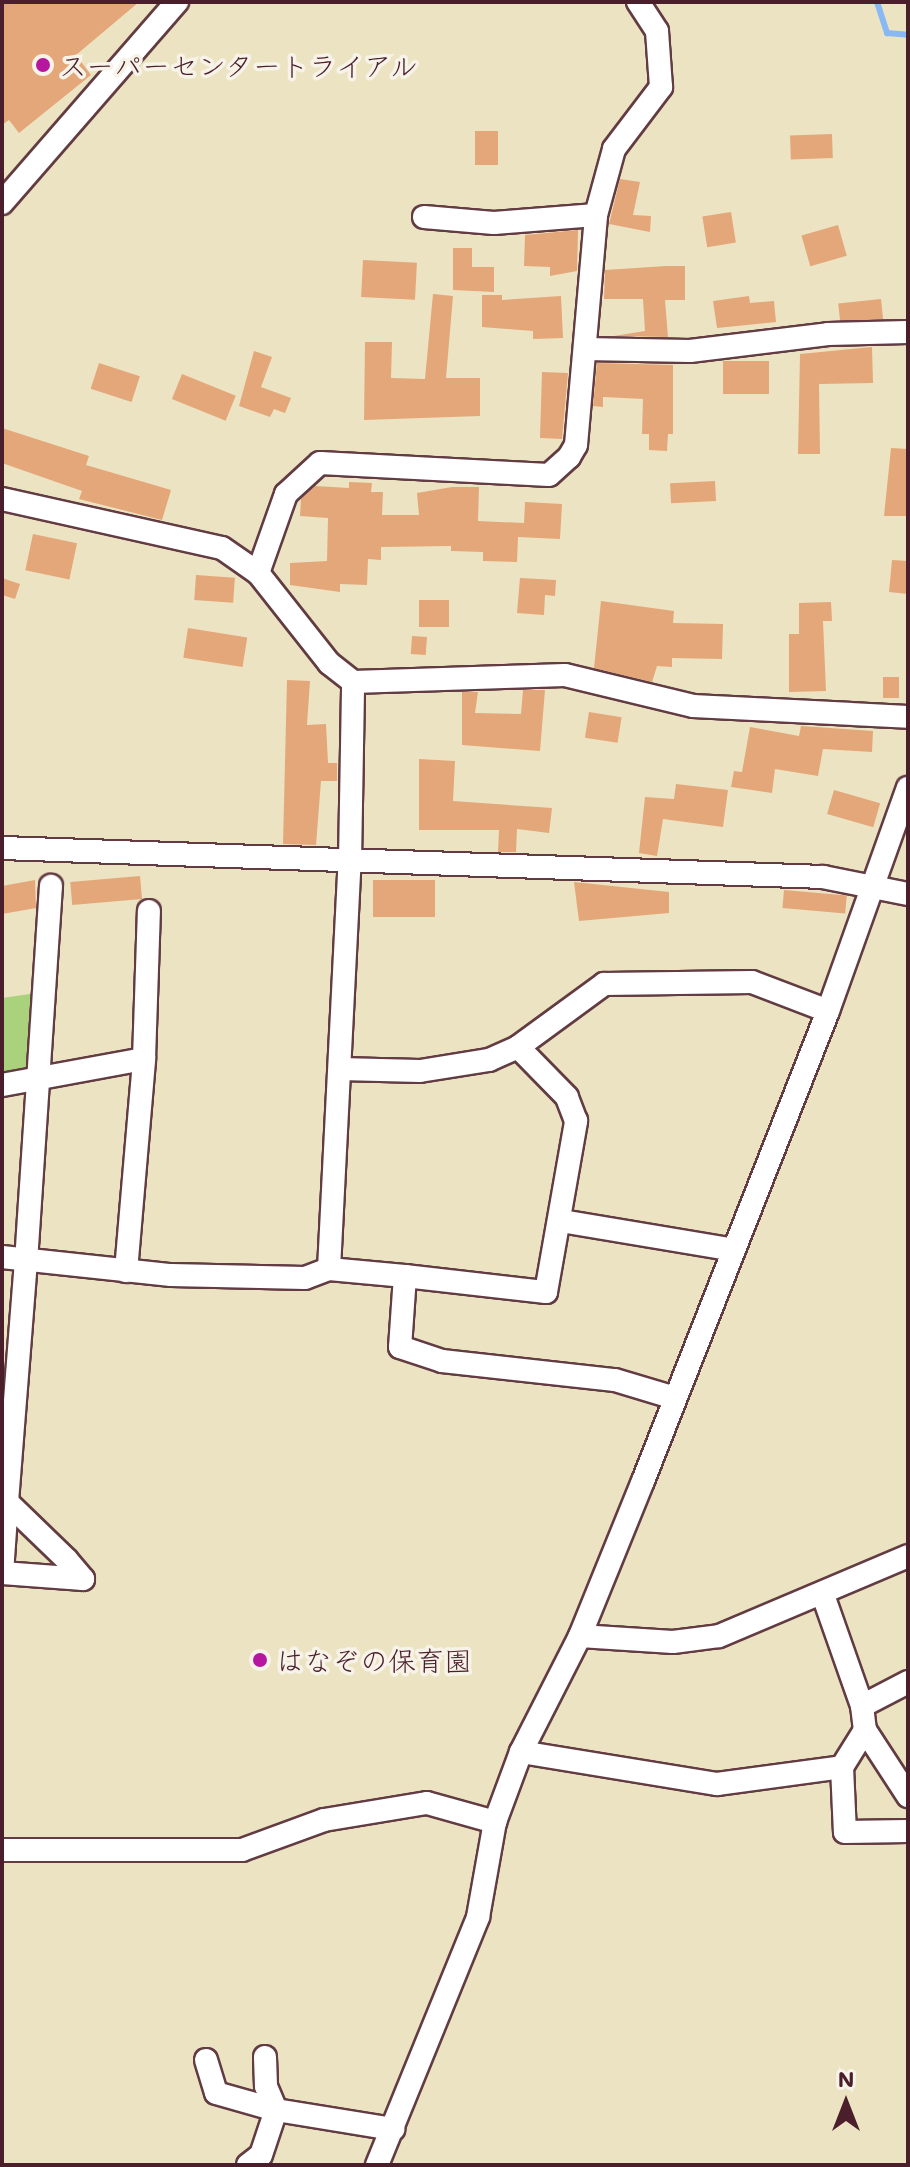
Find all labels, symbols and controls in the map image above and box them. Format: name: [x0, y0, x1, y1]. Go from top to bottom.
place label: スーパーセンタートライアル: [59, 48, 422, 82]
marker: スーパーセンタートライアル: [34, 56, 52, 74]
place label: はなぞの保育園: [276, 1643, 472, 1677]
marker: はなぞの保育園: [251, 1651, 269, 1669]
north arrow: [806, 2063, 886, 2143]
text: N: [838, 2064, 854, 2093]

